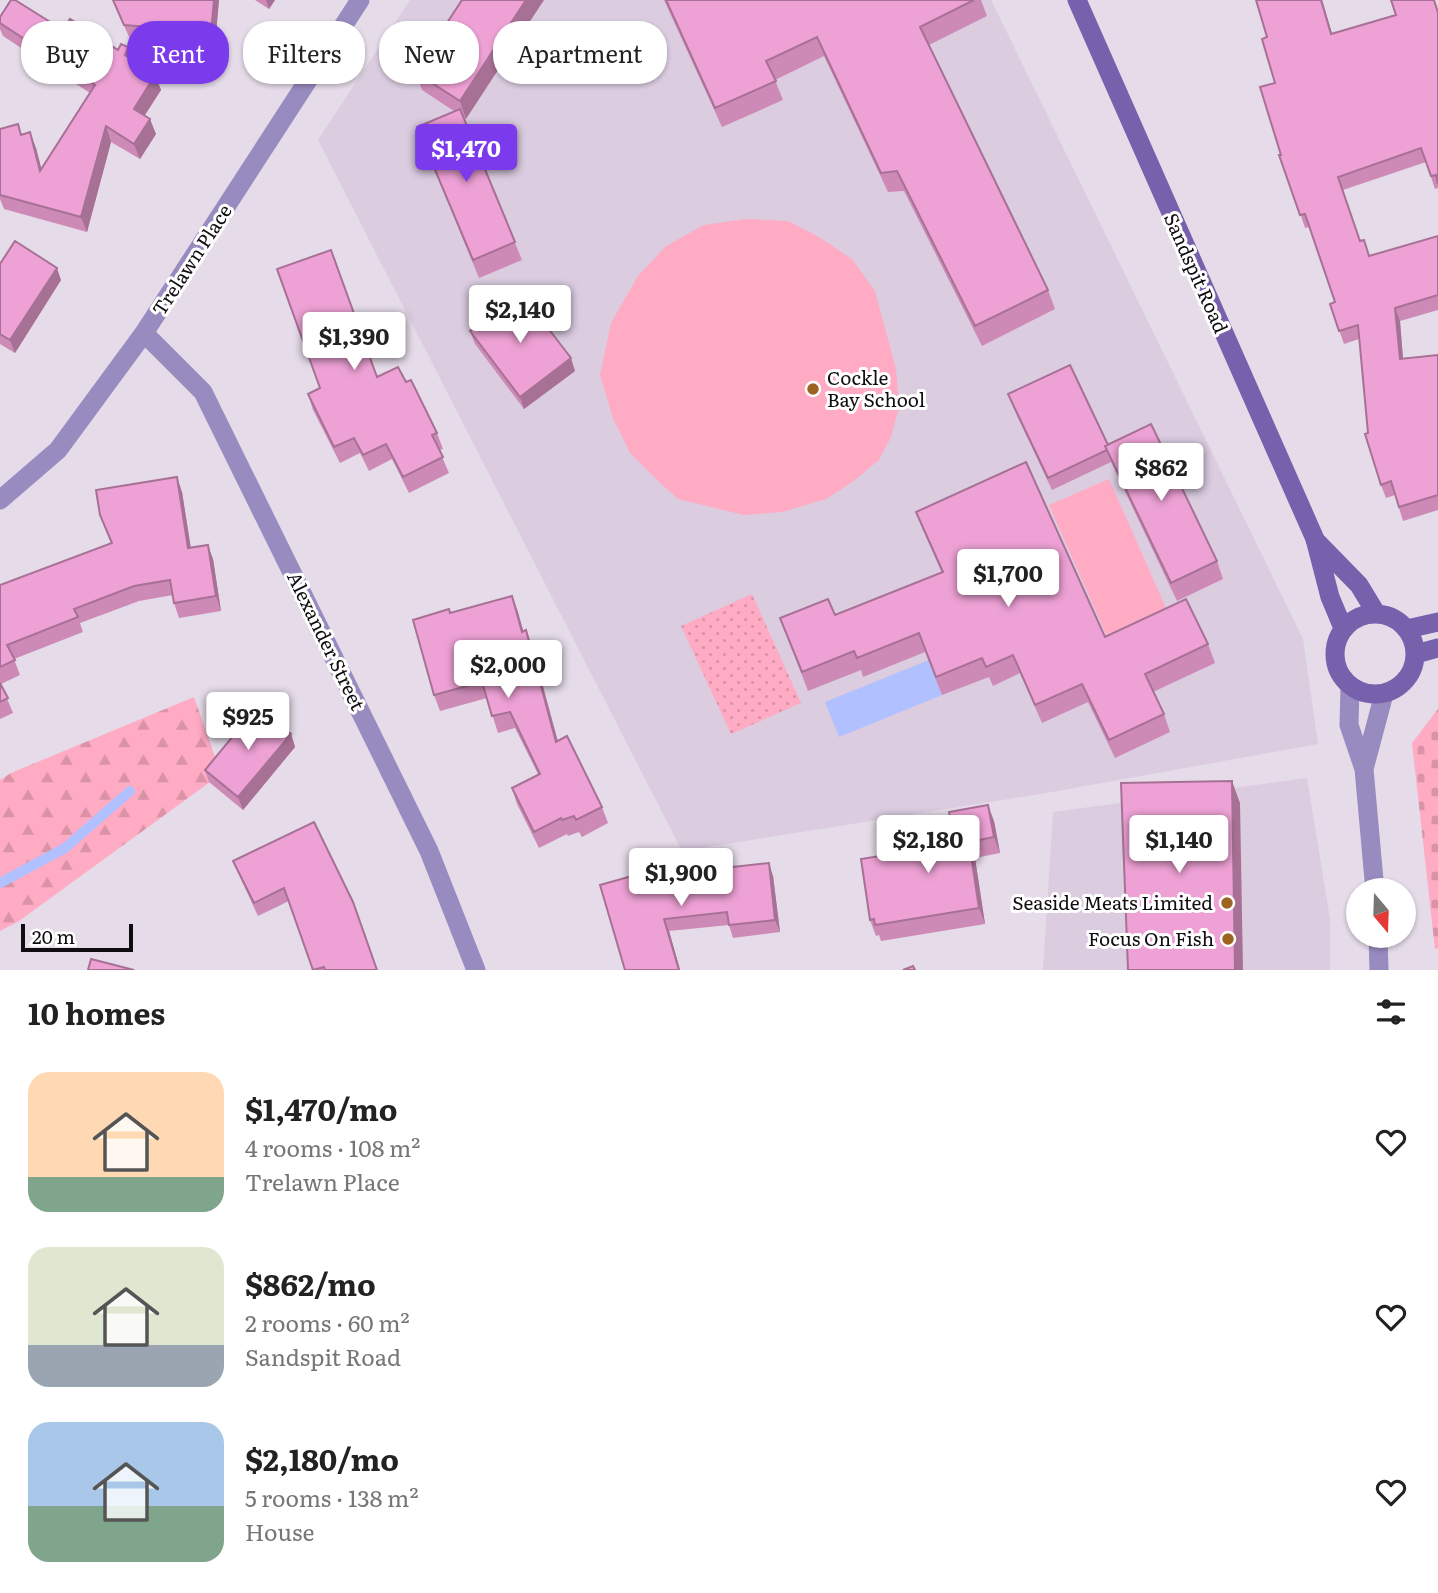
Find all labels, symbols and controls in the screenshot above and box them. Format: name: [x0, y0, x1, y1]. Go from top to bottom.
chip: Buy: [21, 21, 113, 84]
chip: Rent: [127, 21, 229, 84]
chip: Filters: [243, 21, 365, 84]
chip: New: [379, 21, 479, 84]
chip: Apartment: [493, 21, 667, 84]
pin: $1,470: [409, 124, 523, 184]
text: $1,470: [431, 130, 501, 164]
street label: Trelawn Place: [145, 198, 238, 321]
street label: Sandspit Road: [1158, 208, 1236, 338]
pin: $2,140: [463, 286, 577, 345]
text: $2,140: [485, 291, 555, 325]
pin: $1,390: [297, 312, 411, 372]
text: $1,390: [319, 318, 389, 352]
place label: Cockle Bay School: [827, 363, 925, 413]
marker: Cockle Bay School: [805, 381, 821, 397]
pin: $862: [1120, 444, 1202, 503]
text: $862: [1134, 449, 1188, 483]
pin: $1,700: [951, 550, 1065, 609]
text: $1,700: [973, 555, 1043, 589]
street label: Alexander Street: [281, 566, 373, 715]
pin: $2,000: [451, 640, 565, 700]
text: $2,000: [470, 646, 546, 680]
pin: $925: [207, 692, 289, 752]
text: $925: [222, 698, 274, 732]
pin: $2,180: [871, 816, 985, 875]
pin: $1,140: [1122, 816, 1236, 875]
text: $2,180: [893, 821, 963, 855]
text: $1,140: [1145, 821, 1213, 855]
pin: $1,900: [624, 848, 738, 908]
text: $1,900: [645, 854, 717, 888]
north arrow: [1346, 878, 1416, 948]
map controls: [1346, 878, 1416, 948]
place label: Seaside Meats Limited: [1012, 888, 1213, 916]
marker: Seaside Meats Limited: [1219, 895, 1235, 911]
scale bar: [21, 921, 133, 953]
text: 20 m: [32, 922, 75, 950]
place label: Focus On Fish: [1088, 924, 1214, 952]
marker: Focus On Fish: [1220, 931, 1236, 947]
text: 10 homes: [28, 990, 165, 1034]
icon: filters: [1372, 993, 1410, 1031]
text: $1,470/mo: [245, 1086, 398, 1130]
icon: home: [84, 1100, 168, 1184]
icon: heart: [1372, 1123, 1410, 1161]
text: 4 rooms · 108 m²: [245, 1130, 420, 1164]
text: Trelawn Place: [245, 1164, 400, 1198]
text: $862/mo: [245, 1261, 376, 1305]
icon: home: [84, 1275, 168, 1359]
icon: heart: [1372, 1298, 1410, 1336]
text: 2 rooms · 60 m²: [245, 1305, 410, 1339]
text: Sandspit Road: [245, 1339, 401, 1373]
text: $2,180/mo: [245, 1436, 399, 1480]
icon: home: [84, 1450, 168, 1534]
icon: heart: [1372, 1473, 1410, 1511]
text: 5 rooms · 138 m²: [245, 1480, 419, 1514]
text: House: [245, 1514, 314, 1548]

